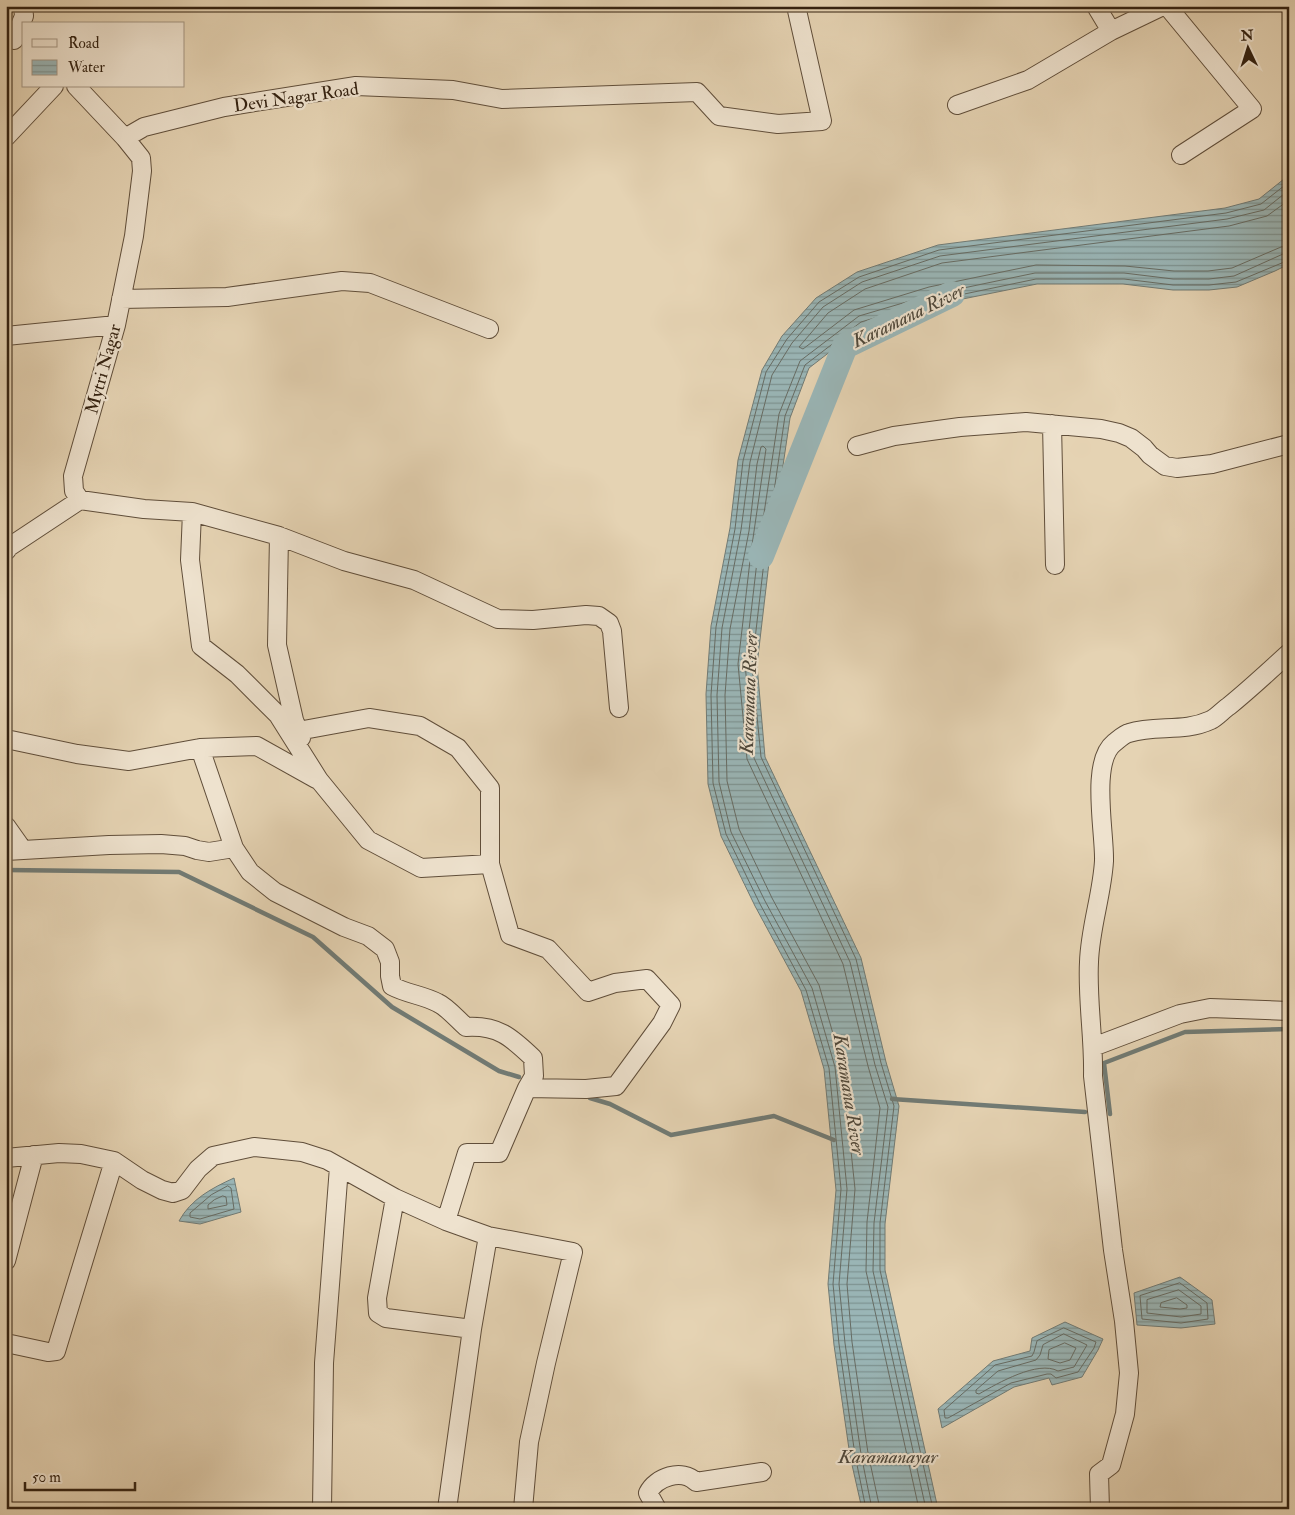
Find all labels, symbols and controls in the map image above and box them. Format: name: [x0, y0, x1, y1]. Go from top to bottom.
legend: [22, 22, 185, 88]
north arrow: [1222, 22, 1272, 72]
text: N: [1239, 27, 1254, 45]
text: Road: [68, 34, 100, 53]
text: Water: [67, 58, 105, 77]
street label: Devi Nagar Road: [232, 77, 360, 118]
water label: Karamana River: [847, 278, 970, 354]
street label: Mytri Nagar: [80, 321, 127, 417]
water label: Karamana River: [735, 631, 763, 756]
water label: Karamana River: [827, 1031, 871, 1157]
water label: Karamanayar: [837, 1445, 939, 1469]
scale bar: [25, 1460, 135, 1492]
text: 50 m: [32, 1468, 61, 1487]

